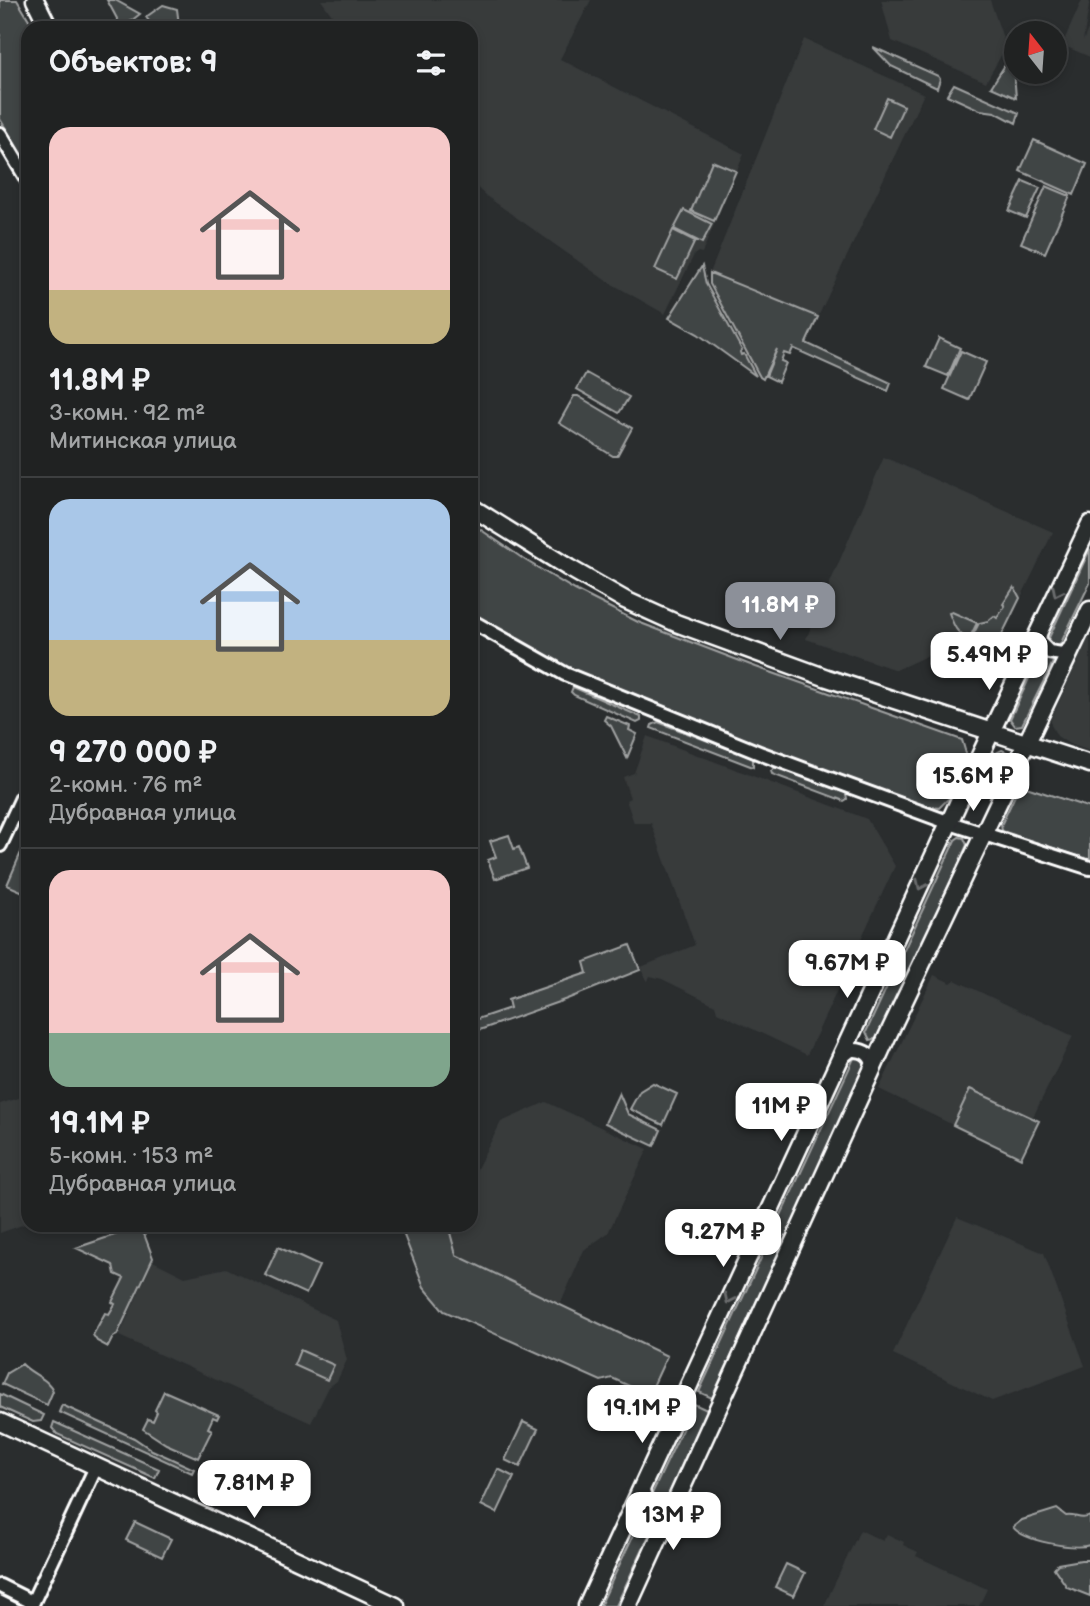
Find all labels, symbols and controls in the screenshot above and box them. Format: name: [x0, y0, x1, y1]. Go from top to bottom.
north arrow: [1004, 21, 1068, 84]
map controls: [1004, 21, 1067, 84]
icon: filters: [412, 44, 450, 82]
text: Объектов: 9: [49, 45, 218, 81]
icon: home: [187, 172, 313, 298]
text: 11.8M ₽: [49, 363, 150, 399]
text: 3-комн. · 92 m²: [49, 399, 205, 427]
text: Митинская улица: [49, 427, 237, 455]
icon: home: [187, 544, 313, 670]
pin: 11.8M ₽: [715, 582, 845, 642]
one-way arrow: [1052, 585, 1066, 597]
text: 11.8M ₽: [741, 591, 819, 619]
pin: 5.49M ₽: [924, 632, 1054, 692]
text: 5.49M ₽: [947, 641, 1031, 669]
text: 9 270 000 ₽: [49, 735, 217, 771]
pin: 15.6M ₽: [908, 754, 1038, 813]
text: 15.6M ₽: [932, 762, 1014, 790]
text: 2-комн. · 76 m²: [49, 771, 202, 799]
text: Дубравная улица: [49, 799, 236, 827]
one-way arrow: [916, 878, 930, 890]
icon: home: [187, 915, 313, 1041]
pin: 9.67M ₽: [782, 940, 912, 1000]
text: 9.67M ₽: [805, 949, 889, 977]
pin: 11M ₽: [732, 1084, 830, 1143]
text: 11M ₽: [752, 1092, 810, 1120]
text: 19.1M ₽: [49, 1106, 150, 1142]
text: 5-комн. · 153 m²: [49, 1142, 214, 1170]
text: Дубравная улица: [49, 1170, 236, 1198]
pin: 9.27M ₽: [658, 1210, 788, 1269]
text: 9.27M ₽: [681, 1218, 765, 1246]
one-way arrow: [723, 1292, 737, 1304]
pin: 19.1M ₽: [577, 1386, 707, 1445]
text: 19.1M ₽: [603, 1394, 681, 1422]
pin: 7.81M ₽: [189, 1460, 319, 1520]
text: 7.81M ₽: [214, 1469, 294, 1497]
pin: 13M ₽: [624, 1492, 722, 1552]
text: 13M ₽: [642, 1501, 704, 1529]

